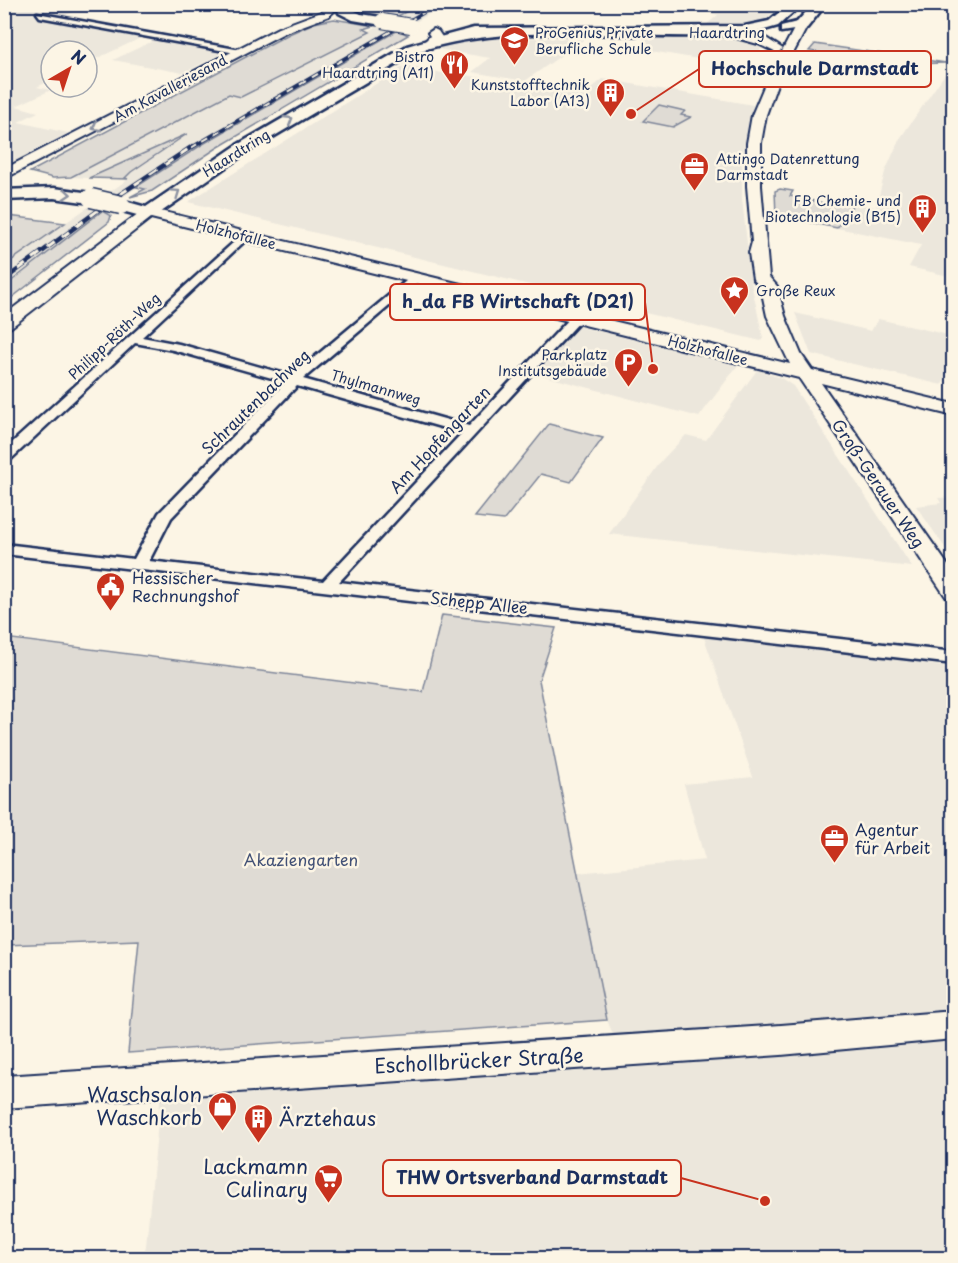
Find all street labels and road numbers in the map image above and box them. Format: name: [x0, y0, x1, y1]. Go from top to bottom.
street label: Haardtring: [689, 22, 765, 43]
street label: Am Kavalleriesand: [109, 49, 231, 127]
street label: Haardtring: [198, 124, 274, 182]
street label: Holzhofallee: [194, 214, 279, 254]
street label: Philipp-Röth-Weg: [63, 288, 165, 384]
street label: Holzhofallee: [666, 330, 751, 370]
street label: Schrautenbachweg: [195, 343, 315, 459]
street label: Thylmannweg: [329, 364, 423, 410]
street label: Am Hopfengarten: [383, 380, 495, 498]
street label: Groß-Gerauer Weg: [827, 414, 931, 552]
street label: Schepp Allee: [429, 585, 529, 619]
street label: Eschollbrücker Straße: [374, 1040, 584, 1080]

